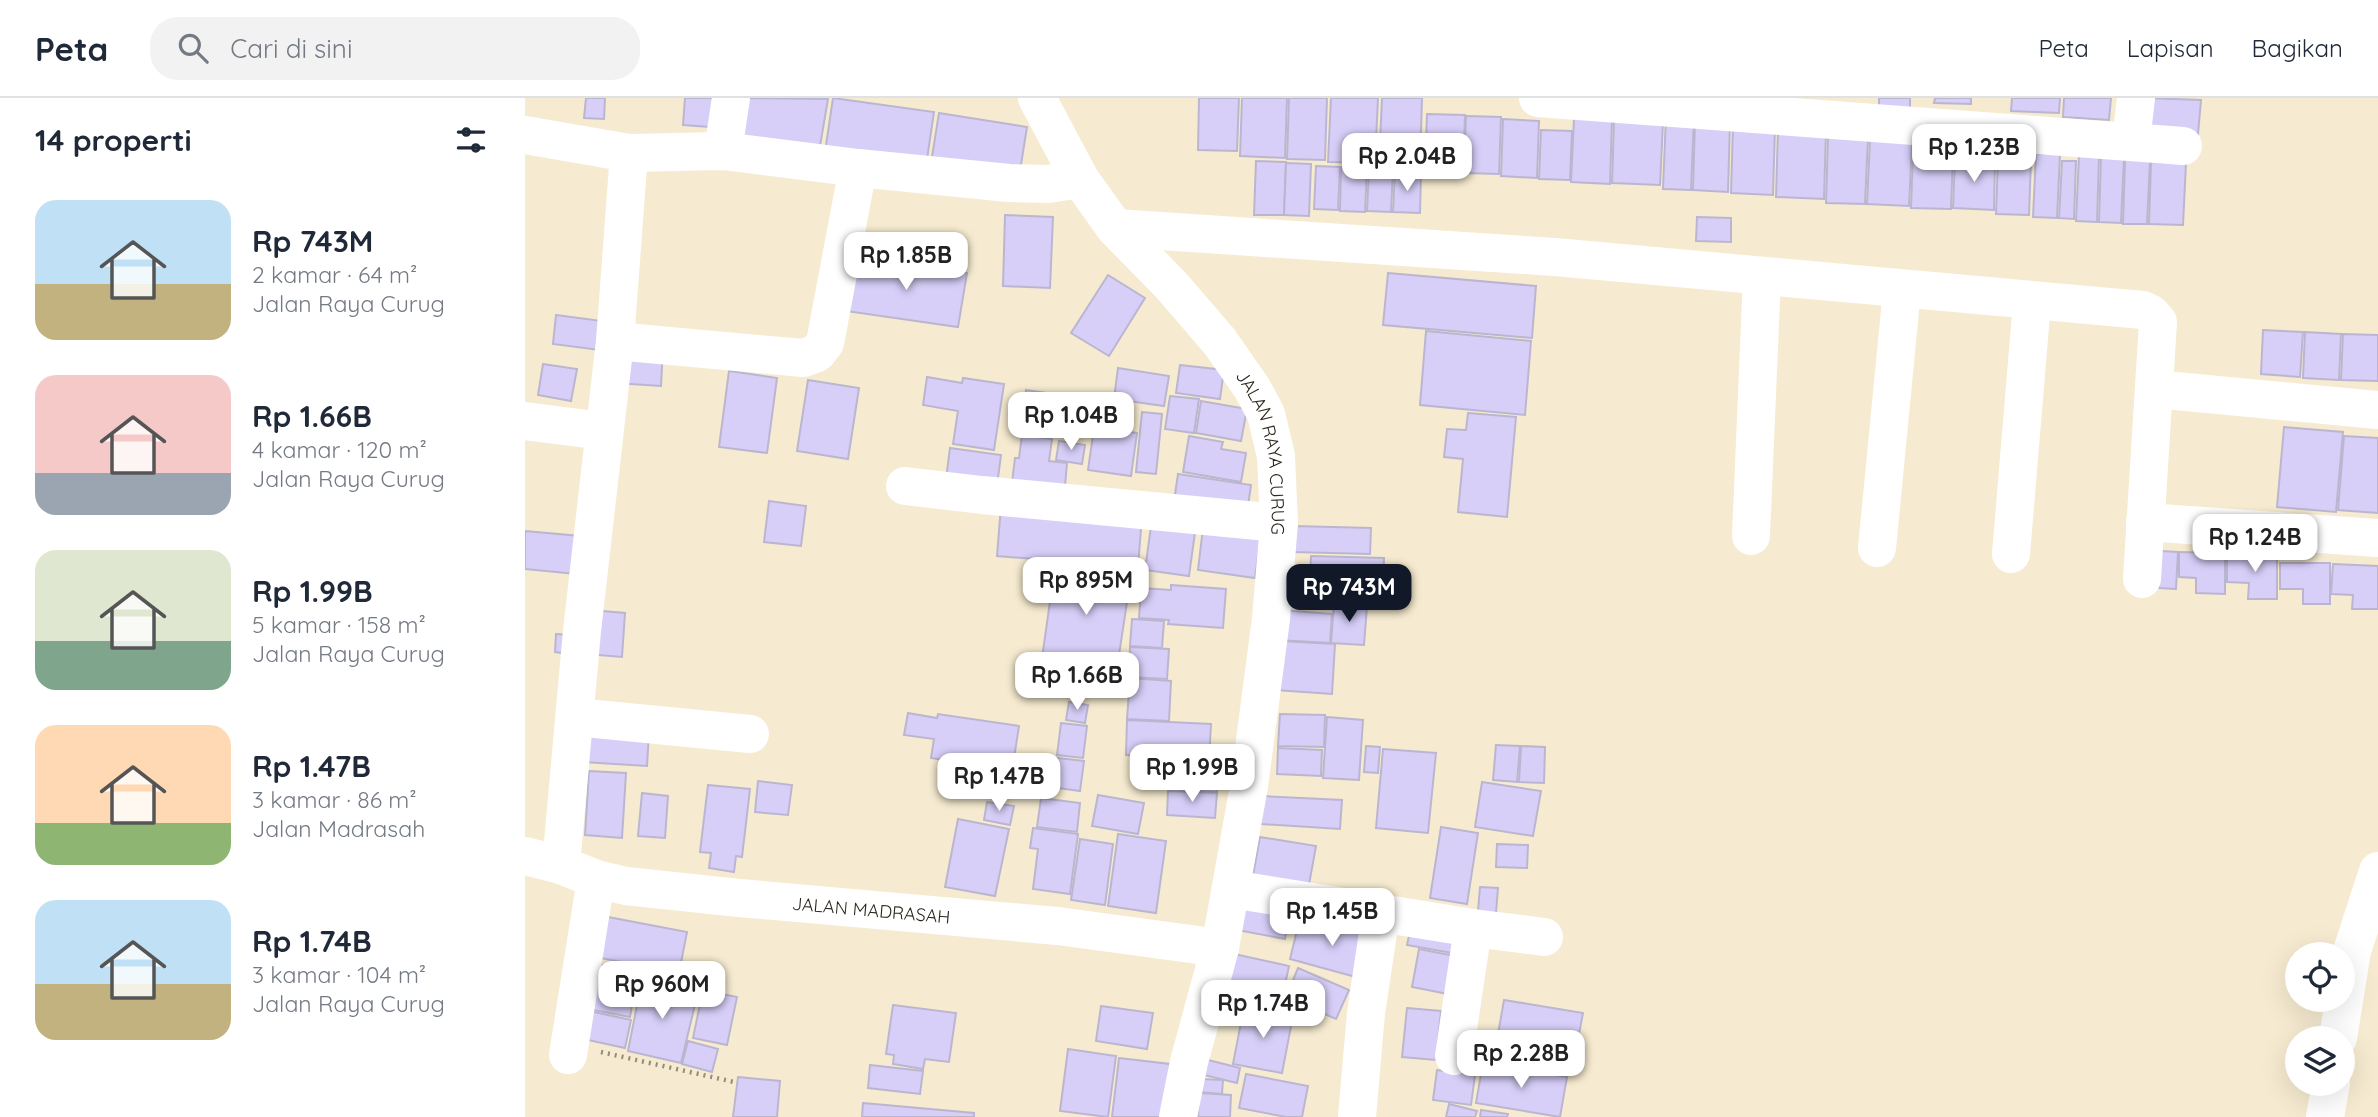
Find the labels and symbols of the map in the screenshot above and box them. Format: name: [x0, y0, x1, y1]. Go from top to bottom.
pin: Rp 1.23B: [1902, 125, 2046, 184]
pin: Rp 2.04B: [1335, 134, 1479, 193]
pin: Rp 1.85B: [834, 232, 978, 292]
street label: JALAN RAYA CURUG: [1231, 365, 1290, 536]
pin: Rp 1.04B: [999, 392, 1143, 452]
pin: Rp 1.24B: [2183, 514, 2327, 574]
pin: Rp 895M: [1021, 558, 1151, 617]
pin: Rp 743M: [1284, 564, 1414, 624]
pin: Rp 1.66B: [1005, 652, 1149, 712]
pin: Rp 1.99B: [1120, 744, 1264, 804]
pin: Rp 1.47B: [927, 754, 1071, 813]
pin: Rp 1.45B: [1260, 888, 1404, 948]
street label: JALAN MADRASAH: [791, 891, 951, 928]
pin: Rp 960M: [597, 962, 727, 1021]
pin: Rp 1.74B: [1191, 981, 1335, 1040]
pin: Rp 2.28B: [1449, 1030, 1593, 1090]

